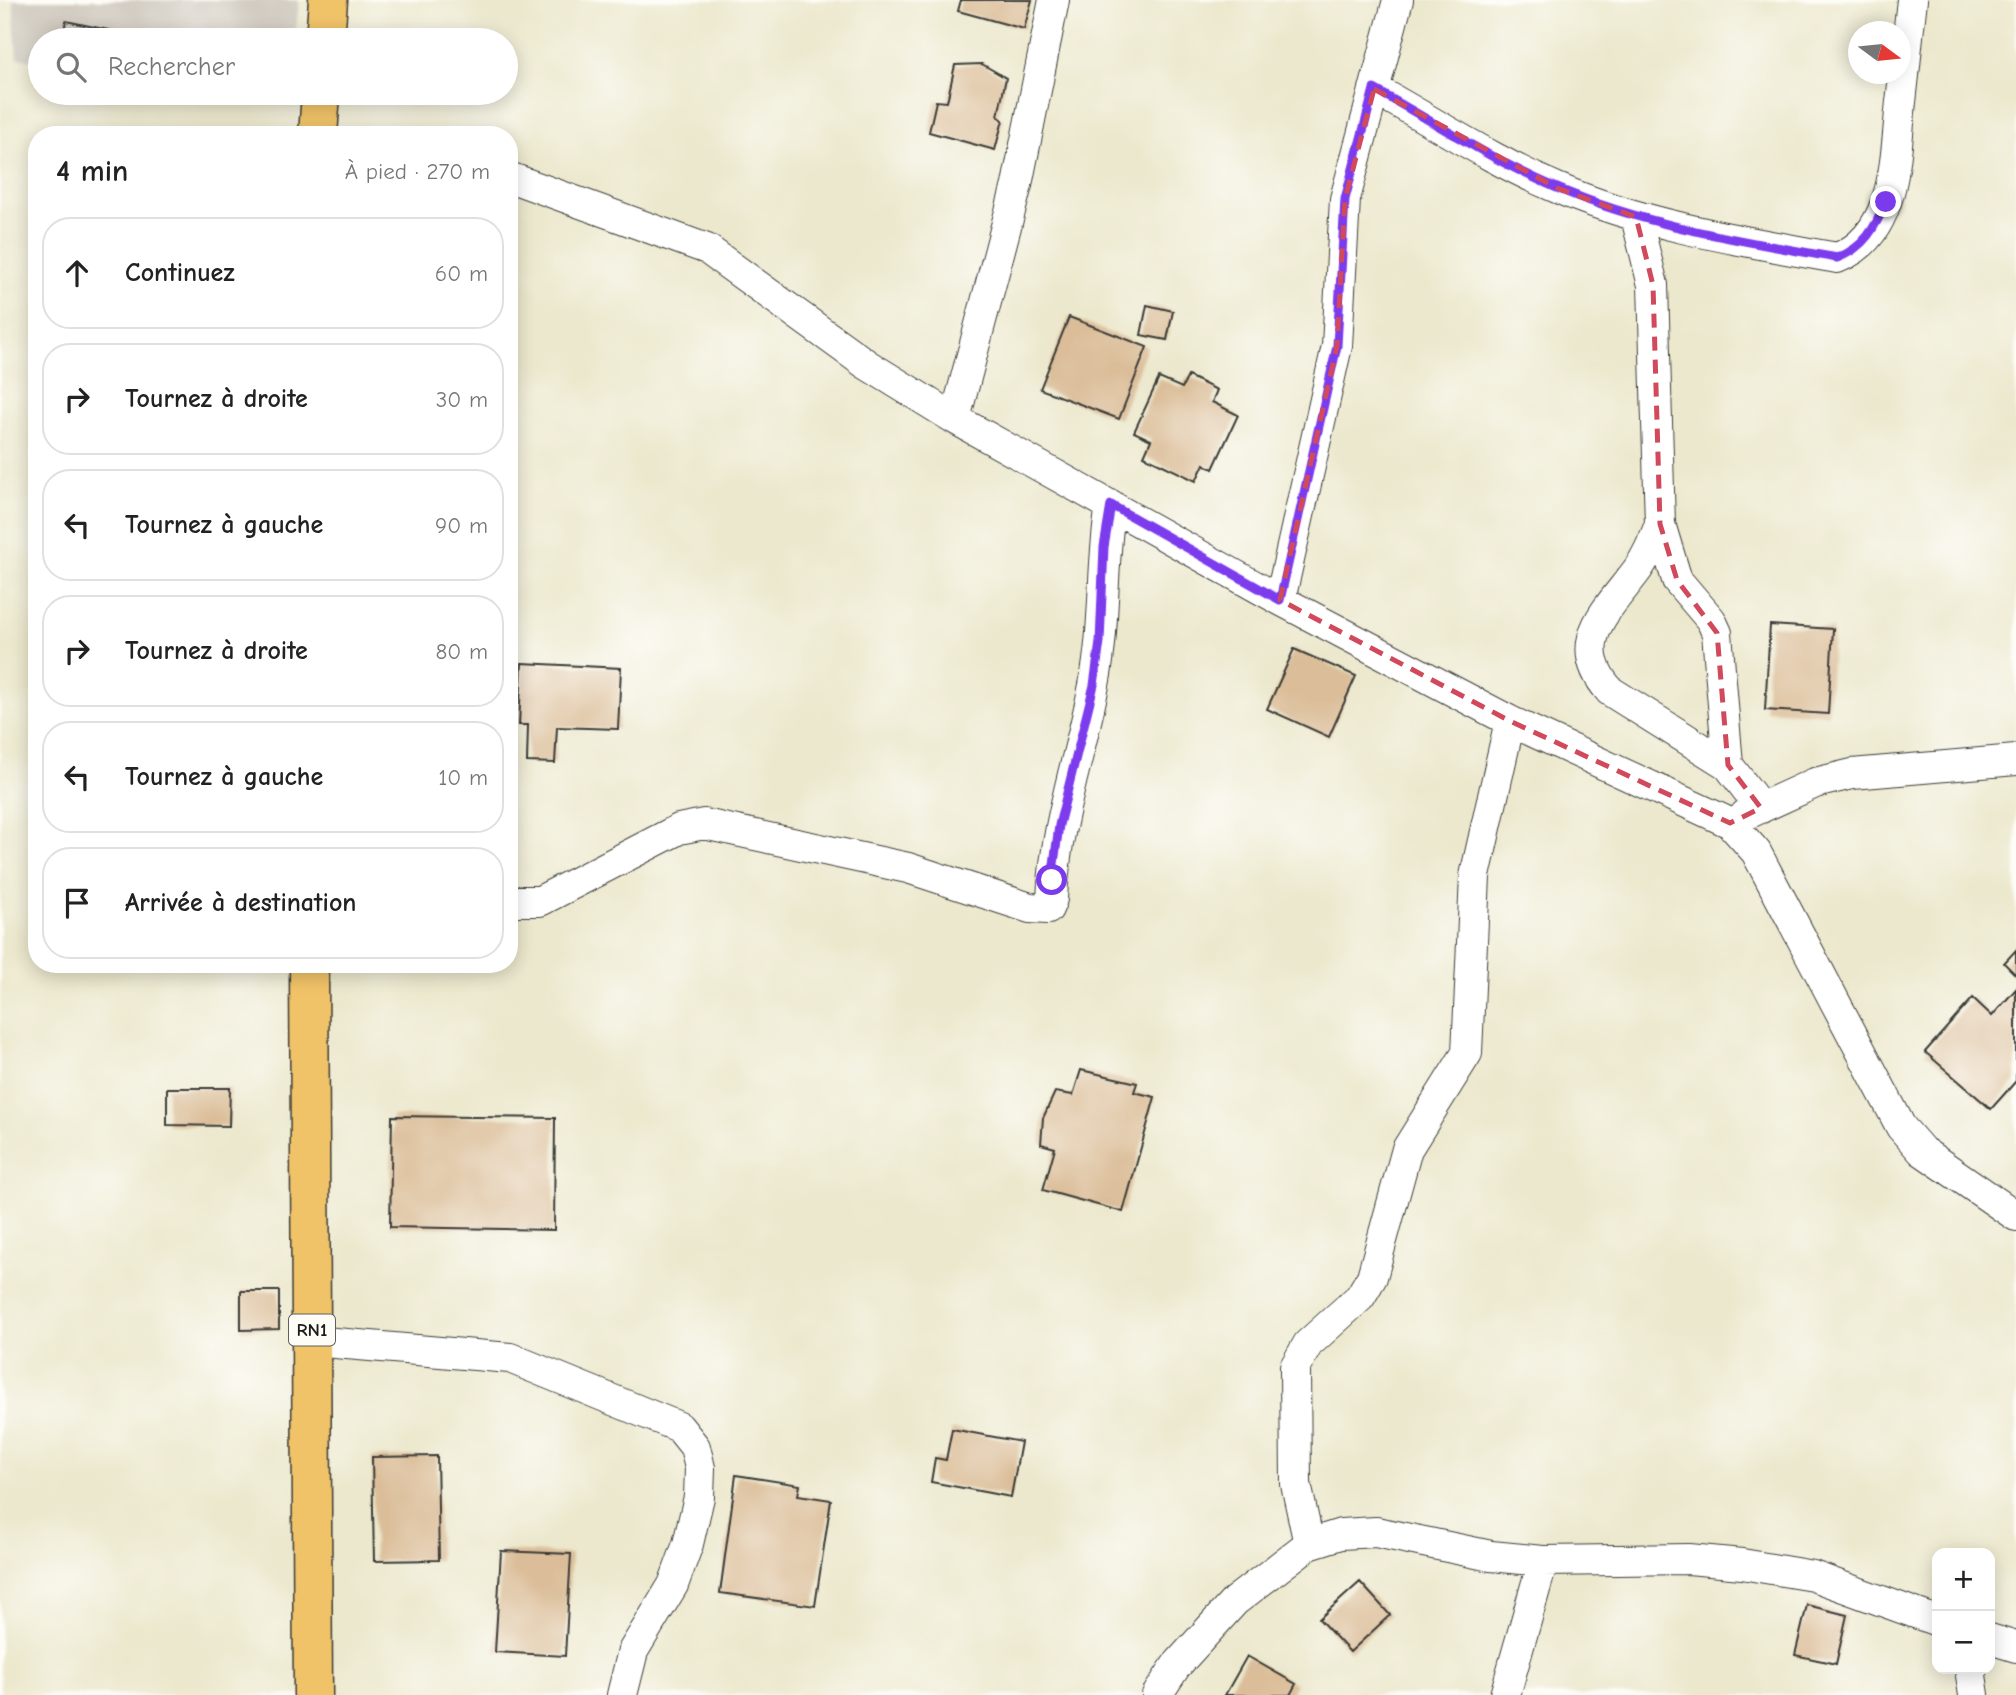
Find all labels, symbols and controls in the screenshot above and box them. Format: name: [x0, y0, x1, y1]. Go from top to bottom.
north arrow: [1848, 21, 1911, 84]
search box: [28, 28, 518, 105]
icon: search: [52, 48, 90, 86]
text: Rechercher: [108, 52, 235, 82]
text: 4 min: [56, 154, 128, 189]
text: À pied · 270 m: [345, 158, 490, 185]
route end: [1870, 186, 1901, 217]
icon: ahead: [58, 254, 96, 292]
text: Continuez: [125, 258, 235, 288]
text: 60 m: [435, 260, 488, 287]
icon: right: [58, 380, 96, 418]
text: Tournez à droite: [125, 384, 308, 414]
text: 30 m: [436, 386, 488, 413]
icon: left: [58, 506, 96, 544]
text: Tournez à gauche: [125, 510, 323, 540]
text: 90 m: [435, 512, 488, 539]
icon: right: [58, 632, 96, 670]
text: Tournez à droite: [125, 636, 308, 666]
text: 80 m: [435, 638, 488, 665]
icon: left: [58, 758, 96, 796]
text: Tournez à gauche: [125, 762, 323, 792]
text: 10 m: [438, 764, 488, 791]
route start: [1036, 864, 1067, 895]
icon: arrive: [58, 884, 96, 922]
text: Arrivée à destination: [125, 888, 356, 918]
road number: RN1: [289, 1314, 335, 1346]
map controls: [1932, 1548, 1995, 1674]
button: +: [1932, 1548, 1995, 1611]
button: −: [1932, 1611, 1995, 1674]

